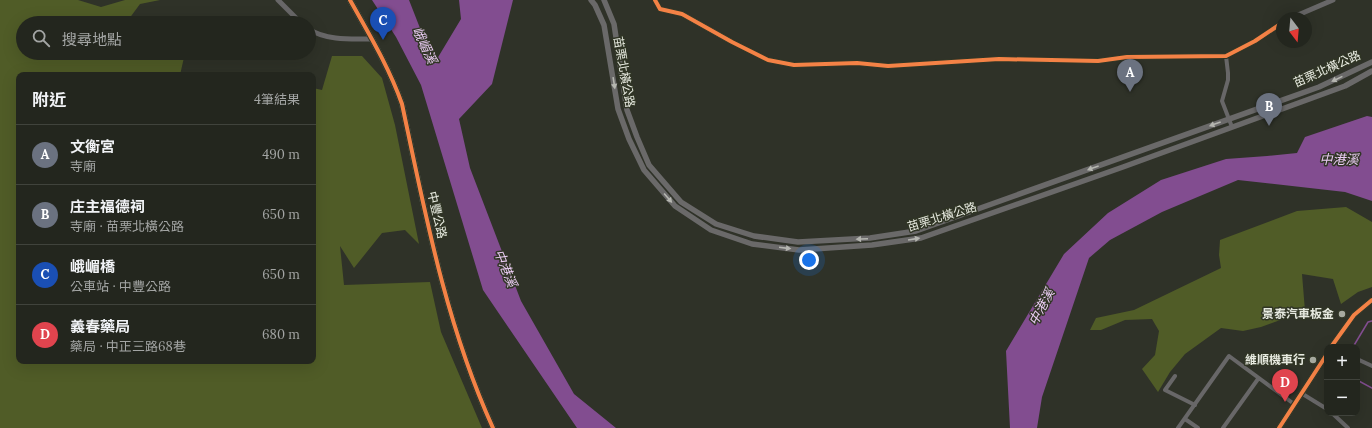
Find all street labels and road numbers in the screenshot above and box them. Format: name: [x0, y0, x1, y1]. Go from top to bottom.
street label: 苗栗北橫公路: [611, 35, 638, 109]
street label: 苗栗北橫公路: [1291, 47, 1363, 90]
street label: 中豐公路: [425, 190, 450, 240]
street label: 苗栗北橫公路: [905, 199, 978, 234]

